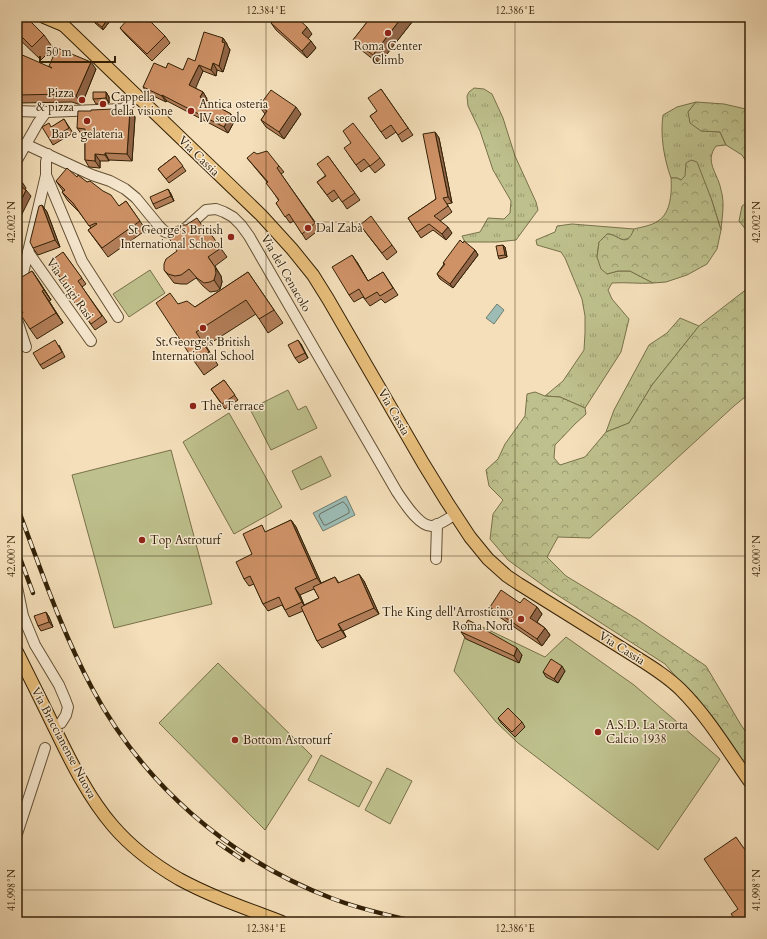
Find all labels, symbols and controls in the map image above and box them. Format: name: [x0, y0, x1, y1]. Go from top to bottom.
text: 12.384°E: [246, 4, 286, 18]
text: 12.386°E: [495, 4, 535, 18]
marker: Roma Center Climb: [383, 28, 393, 38]
scale bar: [40, 38, 115, 64]
place label: Roma Center Climb: [354, 38, 423, 68]
text: 50 m: [46, 44, 73, 60]
place label: Pizza & pizza: [36, 85, 75, 115]
place label: Cappella della visione: [111, 89, 173, 119]
marker: Pizza & pizza: [77, 95, 87, 105]
place label: Antica osteria IV secolo: [199, 96, 269, 126]
marker: Cappella della visione: [98, 99, 108, 109]
marker: Antica osteria IV secolo: [186, 106, 196, 116]
marker: Bar e gelateria: [82, 116, 92, 126]
place label: Bar e gelateria: [51, 126, 124, 142]
street label: Via Cassia: [175, 132, 224, 180]
text: 42.002°N: [5, 201, 19, 243]
text: 42.002°N: [750, 201, 764, 243]
place label: Dal Zabà: [316, 220, 363, 236]
place label: St George's British International School: [120, 222, 223, 252]
marker: Dal Zabà: [303, 223, 313, 233]
street label: Via del Cenacolo: [257, 231, 315, 315]
marker: St George's British International School: [226, 232, 236, 242]
street label: Via Luigi Rasi: [43, 255, 98, 324]
marker: St.George's British International School: [198, 323, 208, 333]
place label: St.George's British International School: [152, 334, 254, 364]
street label: Via Cassia: [374, 386, 414, 439]
place label: The Terrace: [201, 398, 264, 414]
marker: The Terrace: [188, 401, 198, 411]
place label: Top Astroturf: [150, 532, 223, 548]
text: 42.000°N: [5, 535, 19, 577]
marker: Top Astroturf: [137, 535, 147, 545]
text: 42.000°N: [750, 535, 764, 577]
place label: The King dell'Arrosticino Roma Nord: [382, 604, 514, 634]
marker: The King dell'Arrosticino Roma Nord: [516, 614, 526, 624]
street label: Via Cassia: [596, 628, 649, 669]
street label: Via Braccianense Nuova: [28, 684, 101, 802]
place label: A.S.D. La Storta Calcio 1938: [606, 717, 689, 747]
marker: A.S.D. La Storta Calcio 1938: [593, 727, 603, 737]
place label: Bottom Astroturf: [243, 732, 333, 748]
marker: Bottom Astroturf: [230, 735, 240, 745]
text: 41.998°N: [5, 869, 19, 911]
text: 41.998°N: [750, 869, 764, 911]
text: 12.384°E: [246, 922, 286, 936]
text: 12.386°E: [495, 922, 535, 936]

